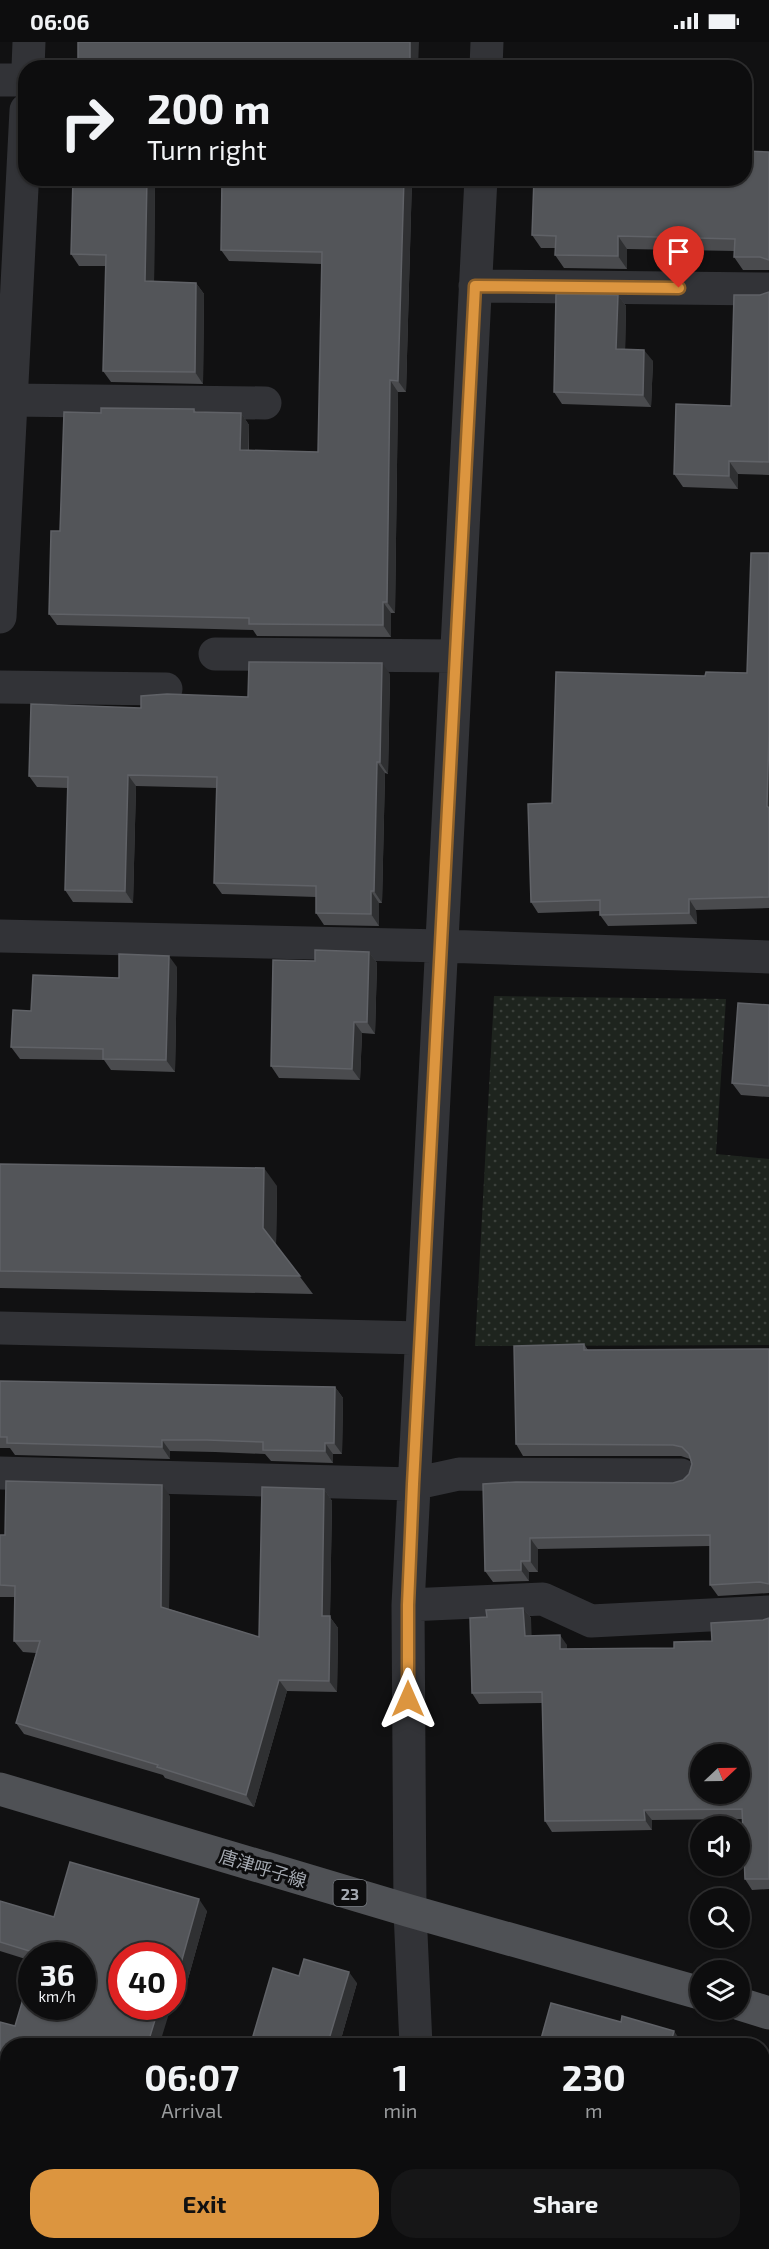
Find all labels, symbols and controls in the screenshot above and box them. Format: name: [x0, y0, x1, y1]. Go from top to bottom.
text: 06:06: [30, 8, 89, 34]
text: 200 m: [147, 82, 270, 132]
icon: right: [48, 84, 126, 162]
text: Turn right: [147, 133, 267, 165]
pin: [653, 226, 704, 288]
icon: arrive: [662, 235, 695, 268]
position arrow: [376, 1667, 440, 1731]
north arrow: [690, 1744, 750, 1804]
map controls: [690, 1744, 750, 2020]
button: sound: [690, 1816, 750, 1876]
street label: 唐津呼子線: [217, 1844, 309, 1892]
road number: 23: [334, 1880, 366, 1906]
button: search: [690, 1888, 750, 1948]
speed limit sign: 40: [108, 1942, 186, 2020]
text: 36: [40, 1956, 74, 1992]
button: layers: [690, 1960, 750, 2020]
text: km/h: [38, 1987, 76, 2005]
text: 06:07: [144, 2055, 239, 2098]
text: 1: [393, 2055, 408, 2098]
text: 230: [562, 2055, 626, 2098]
text: Arrival: [161, 2098, 222, 2122]
text: min: [383, 2098, 417, 2122]
text: m: [585, 2098, 602, 2122]
button: Exit: [30, 2169, 379, 2238]
button: Share: [391, 2169, 740, 2238]

